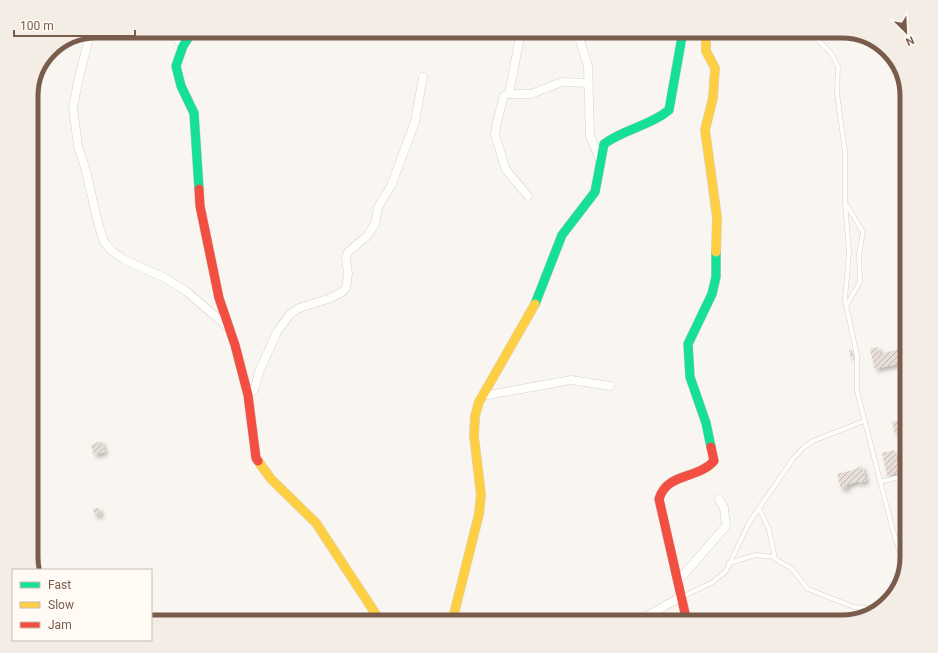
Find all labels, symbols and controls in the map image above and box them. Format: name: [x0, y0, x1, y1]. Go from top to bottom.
scale bar: [14, 12, 135, 38]
north arrow: [886, 12, 926, 52]
text: 100 m: [20, 19, 54, 33]
text: N: [903, 33, 916, 48]
legend: [12, 569, 152, 641]
text: Fast: [48, 578, 71, 592]
text: Slow: [48, 598, 74, 612]
text: Jam: [48, 618, 72, 632]

